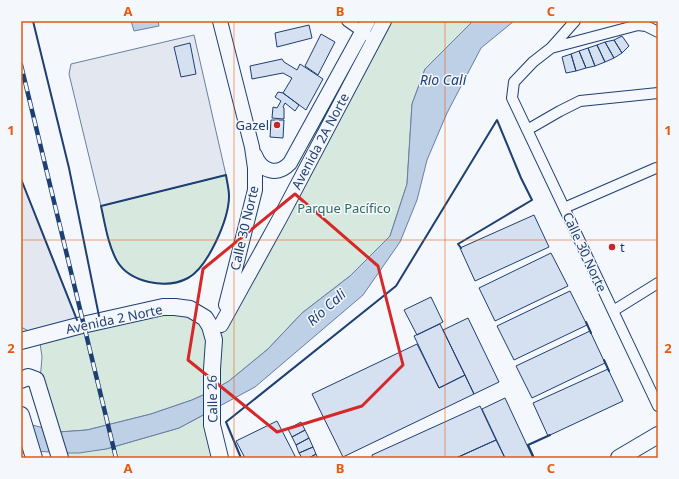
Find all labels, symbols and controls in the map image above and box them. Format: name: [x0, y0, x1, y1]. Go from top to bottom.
text: A: [124, 2, 133, 20]
text: B: [336, 2, 344, 20]
text: C: [547, 2, 555, 20]
water label: Rio Cali: [420, 70, 467, 89]
street label: Avenida 2A Norte: [287, 90, 353, 192]
place label: Gazel: [235, 116, 269, 134]
marker: Gazel: [272, 120, 282, 130]
text: 1: [7, 121, 15, 139]
text: 1: [664, 121, 672, 139]
street label: Calle 30 Norte: [226, 184, 262, 272]
park label: Parque Pacífico: [297, 199, 391, 217]
street label: Calle 30 Norte: [559, 209, 611, 295]
place label: t: [620, 238, 625, 256]
marker: t: [607, 242, 617, 252]
water label: Río Cali: [302, 284, 350, 330]
street label: Avenida 2 Norte: [64, 300, 164, 338]
text: 2: [7, 339, 15, 357]
text: 2: [664, 339, 672, 357]
street label: Calle 26: [203, 375, 221, 423]
text: A: [124, 459, 133, 477]
text: B: [336, 459, 344, 477]
text: C: [547, 459, 555, 477]

